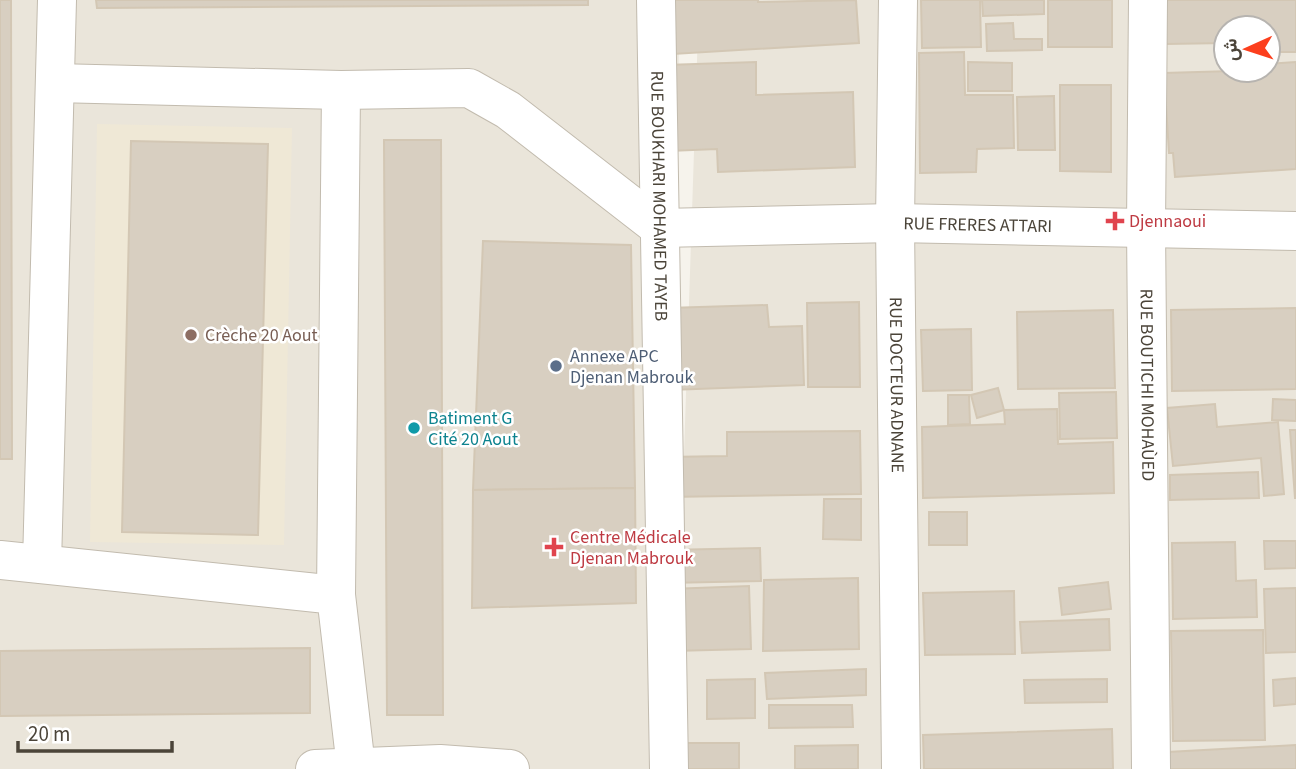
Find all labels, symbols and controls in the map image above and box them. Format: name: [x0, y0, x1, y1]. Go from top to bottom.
north arrow: [1212, 14, 1282, 84]
text: ش: [1217, 38, 1246, 62]
street label: RUE BOUKHARI MOHAMED TAYEB: [644, 70, 673, 322]
place label: Djennaoui: [1129, 209, 1206, 234]
street label: RUE FRERES ATTARI: [903, 211, 1052, 239]
marker: Djennaoui: [1107, 213, 1123, 229]
street label: RUE BOUTICHI MOHAÙED: [1134, 289, 1160, 481]
street label: RUE DOCTEUR ADNANE: [883, 297, 910, 473]
place label: Crèche 20 Aout: [205, 323, 318, 348]
marker: Crèche 20 Aout: [183, 327, 199, 343]
place label: Annexe APC Djenan Mabrouk: [570, 344, 694, 390]
marker: Annexe APC Djenan Mabrouk: [548, 358, 564, 374]
place label: Batiment G Cité 20 Aout: [428, 406, 518, 452]
marker: Batiment G Cité 20 Aout: [406, 420, 422, 436]
place label: Centre Médicale Djenan Mabrouk: [570, 525, 694, 571]
marker: Centre Médicale Djenan Mabrouk: [544, 537, 564, 557]
scale bar: [18, 710, 172, 754]
text: 20 m: [28, 719, 70, 749]

